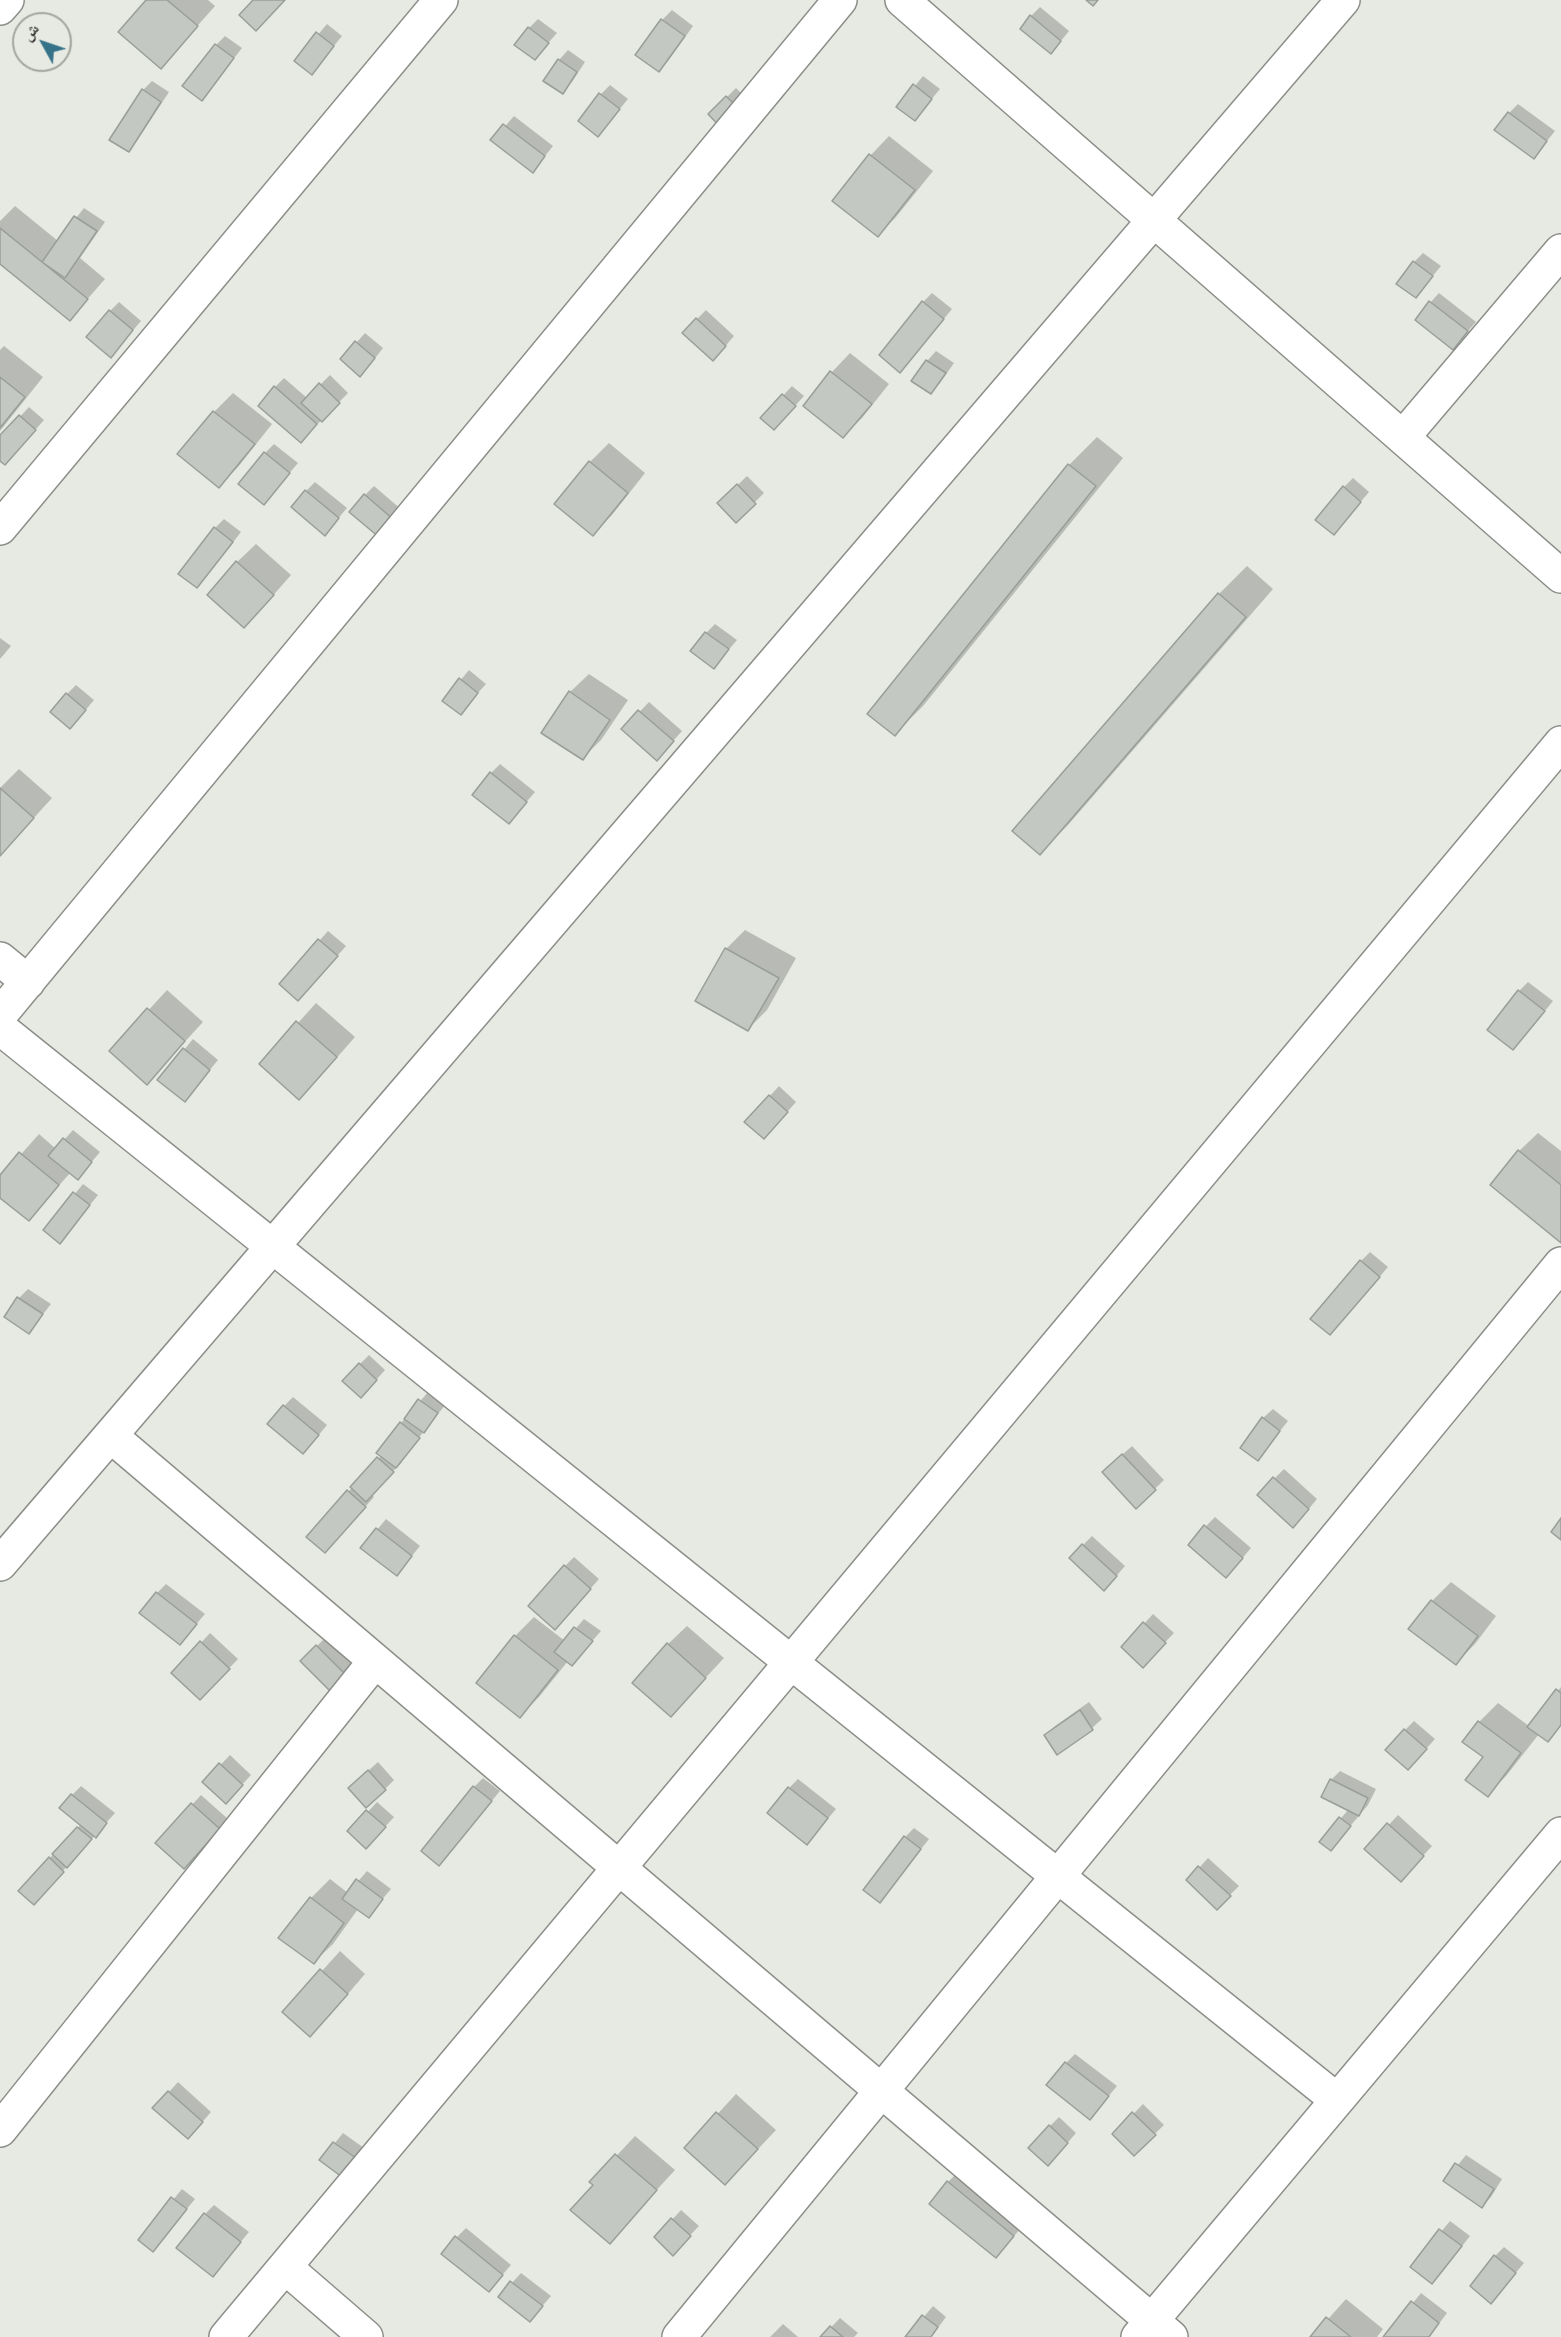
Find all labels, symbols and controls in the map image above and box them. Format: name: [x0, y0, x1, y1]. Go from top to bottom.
north arrow: [12, 12, 72, 72]
text: ش: [16, 18, 44, 45]

